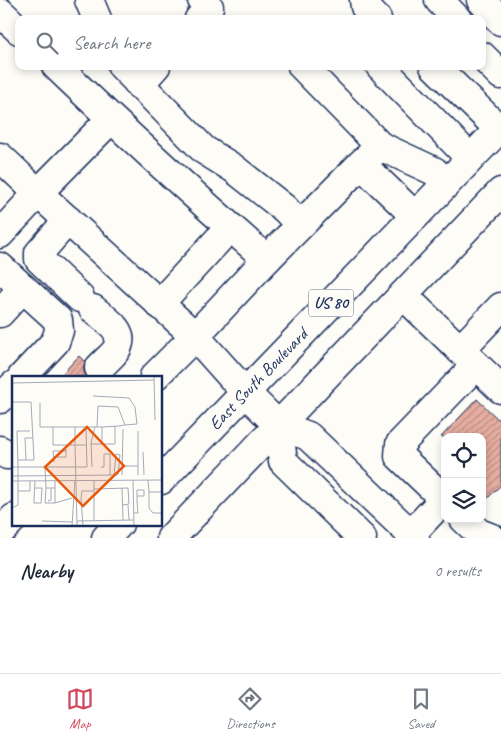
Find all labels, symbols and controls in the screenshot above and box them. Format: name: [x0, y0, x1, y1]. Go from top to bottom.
search box: [15, 15, 486, 70]
icon: search: [33, 29, 61, 57]
text: Search here: [73, 31, 150, 55]
road number: US 80: [308, 290, 354, 316]
street label: East South Boulevard: [204, 322, 314, 434]
inset map: [12, 376, 162, 526]
map controls: [441, 433, 486, 523]
button: locate: [441, 433, 486, 478]
button: layers: [441, 478, 486, 523]
text: Nearby: [20, 558, 73, 584]
text: 0 results: [434, 561, 481, 581]
tab: Map: [66, 685, 94, 732]
tab: Directions: [226, 685, 275, 732]
tab: Saved: [407, 685, 435, 732]

